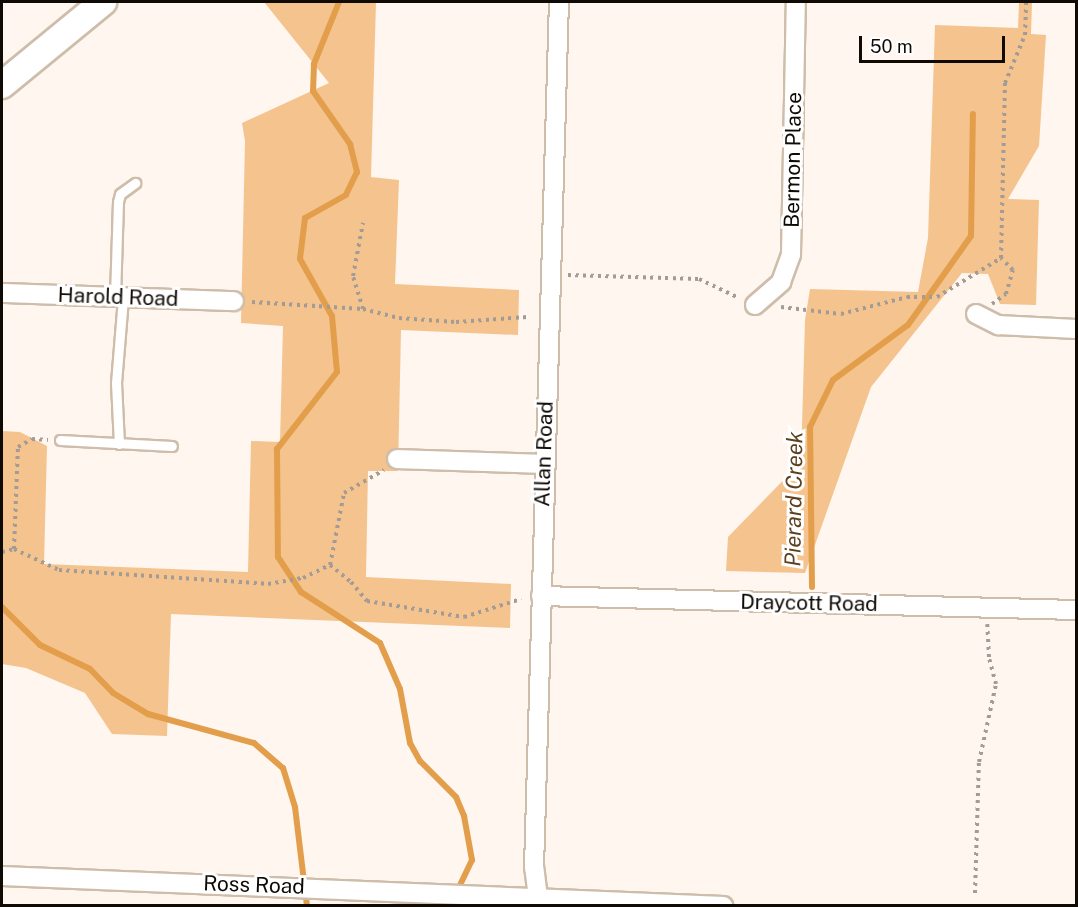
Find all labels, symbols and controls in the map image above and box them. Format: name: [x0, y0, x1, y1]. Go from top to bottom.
scale bar: [862, 24, 1008, 62]
text: 50 m: [870, 36, 913, 57]
street label: Bermon Place: [779, 92, 807, 228]
street label: Harold Road: [57, 282, 179, 312]
street label: Allan Road: [530, 401, 558, 507]
water label: Pierard Creek: [780, 431, 808, 567]
street label: Draycott Road: [740, 589, 878, 617]
street label: Ross Road: [203, 871, 305, 899]

